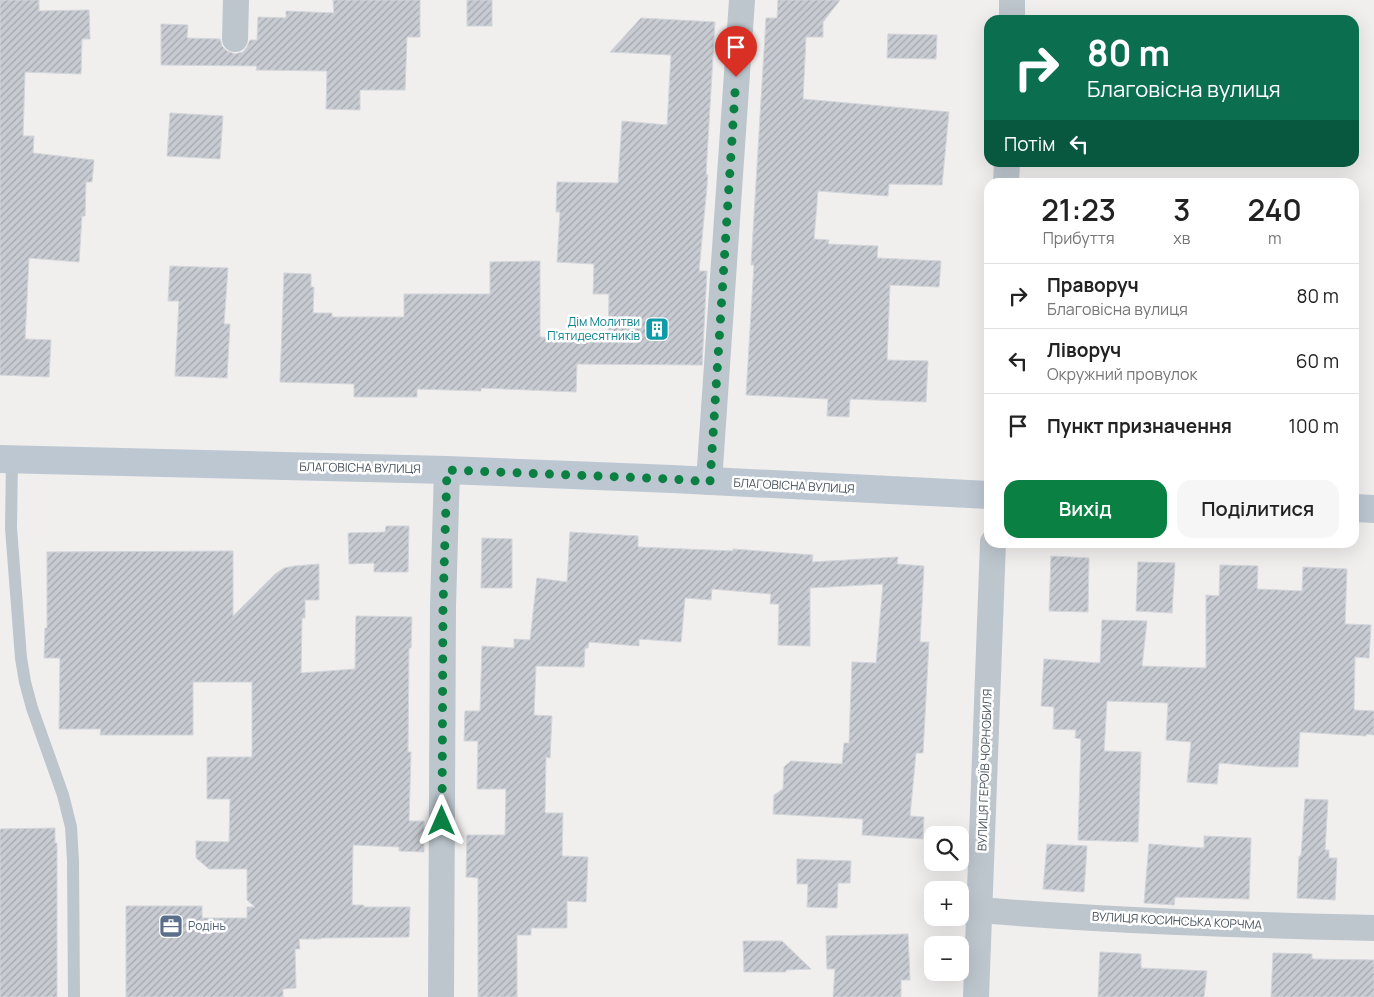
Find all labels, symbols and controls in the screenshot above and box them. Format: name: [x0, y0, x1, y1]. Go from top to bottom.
pin: [715, 26, 757, 77]
text: 80 m: [1087, 29, 1170, 77]
icon: arrive: [722, 33, 750, 61]
icon: right: [1004, 35, 1069, 100]
text: Благовісна вулиця: [1087, 74, 1281, 104]
icon: left: [1065, 130, 1093, 158]
text: Потім: [1004, 131, 1055, 157]
text: 21:23: [1041, 189, 1116, 230]
text: 3: [1173, 189, 1190, 230]
text: 240: [1247, 189, 1302, 230]
text: Прибуття: [1043, 227, 1115, 249]
text: хв: [1173, 227, 1190, 249]
text: m: [1268, 227, 1281, 249]
text: Праворуч: [1047, 272, 1139, 298]
icon: right: [1004, 282, 1032, 310]
text: 80 m: [1296, 283, 1339, 309]
text: Благовісна вулиця: [1047, 298, 1188, 320]
place label: Дім Молитви П'ятидесятників: [547, 313, 641, 344]
building icon: Дім Молитви П'ятидесятників: [644, 316, 670, 342]
text: Ліворуч: [1047, 337, 1121, 363]
icon: left: [1004, 347, 1032, 375]
text: 60 m: [1296, 348, 1339, 374]
text: Окружний провулок: [1047, 363, 1197, 385]
icon: arrive: [1004, 412, 1032, 440]
text: Пункт призначення: [1047, 413, 1232, 439]
text: 100 m: [1288, 413, 1339, 439]
street label: БЛАГОВІСНА ВУЛИЦЯ: [299, 458, 421, 477]
street label: БЛАГОВІСНА ВУЛИЦЯ: [733, 474, 855, 497]
button: Вихід: [1004, 480, 1167, 538]
button: Поділитися: [1177, 480, 1339, 538]
street label: ВУЛИЦЯ ГЕРОЇВ ЧОРНОБИЛЯ: [973, 688, 996, 851]
position arrow: [415, 794, 467, 846]
map controls: [924, 826, 969, 981]
button: search: [924, 826, 969, 871]
button: +: [924, 881, 969, 926]
street label: ВУЛИЦЯ КОСИНСЬКА КОРЧМА: [1091, 908, 1263, 933]
office icon: Родінь: [158, 913, 184, 939]
place label: Родінь: [188, 917, 226, 934]
button: −: [924, 936, 969, 981]

